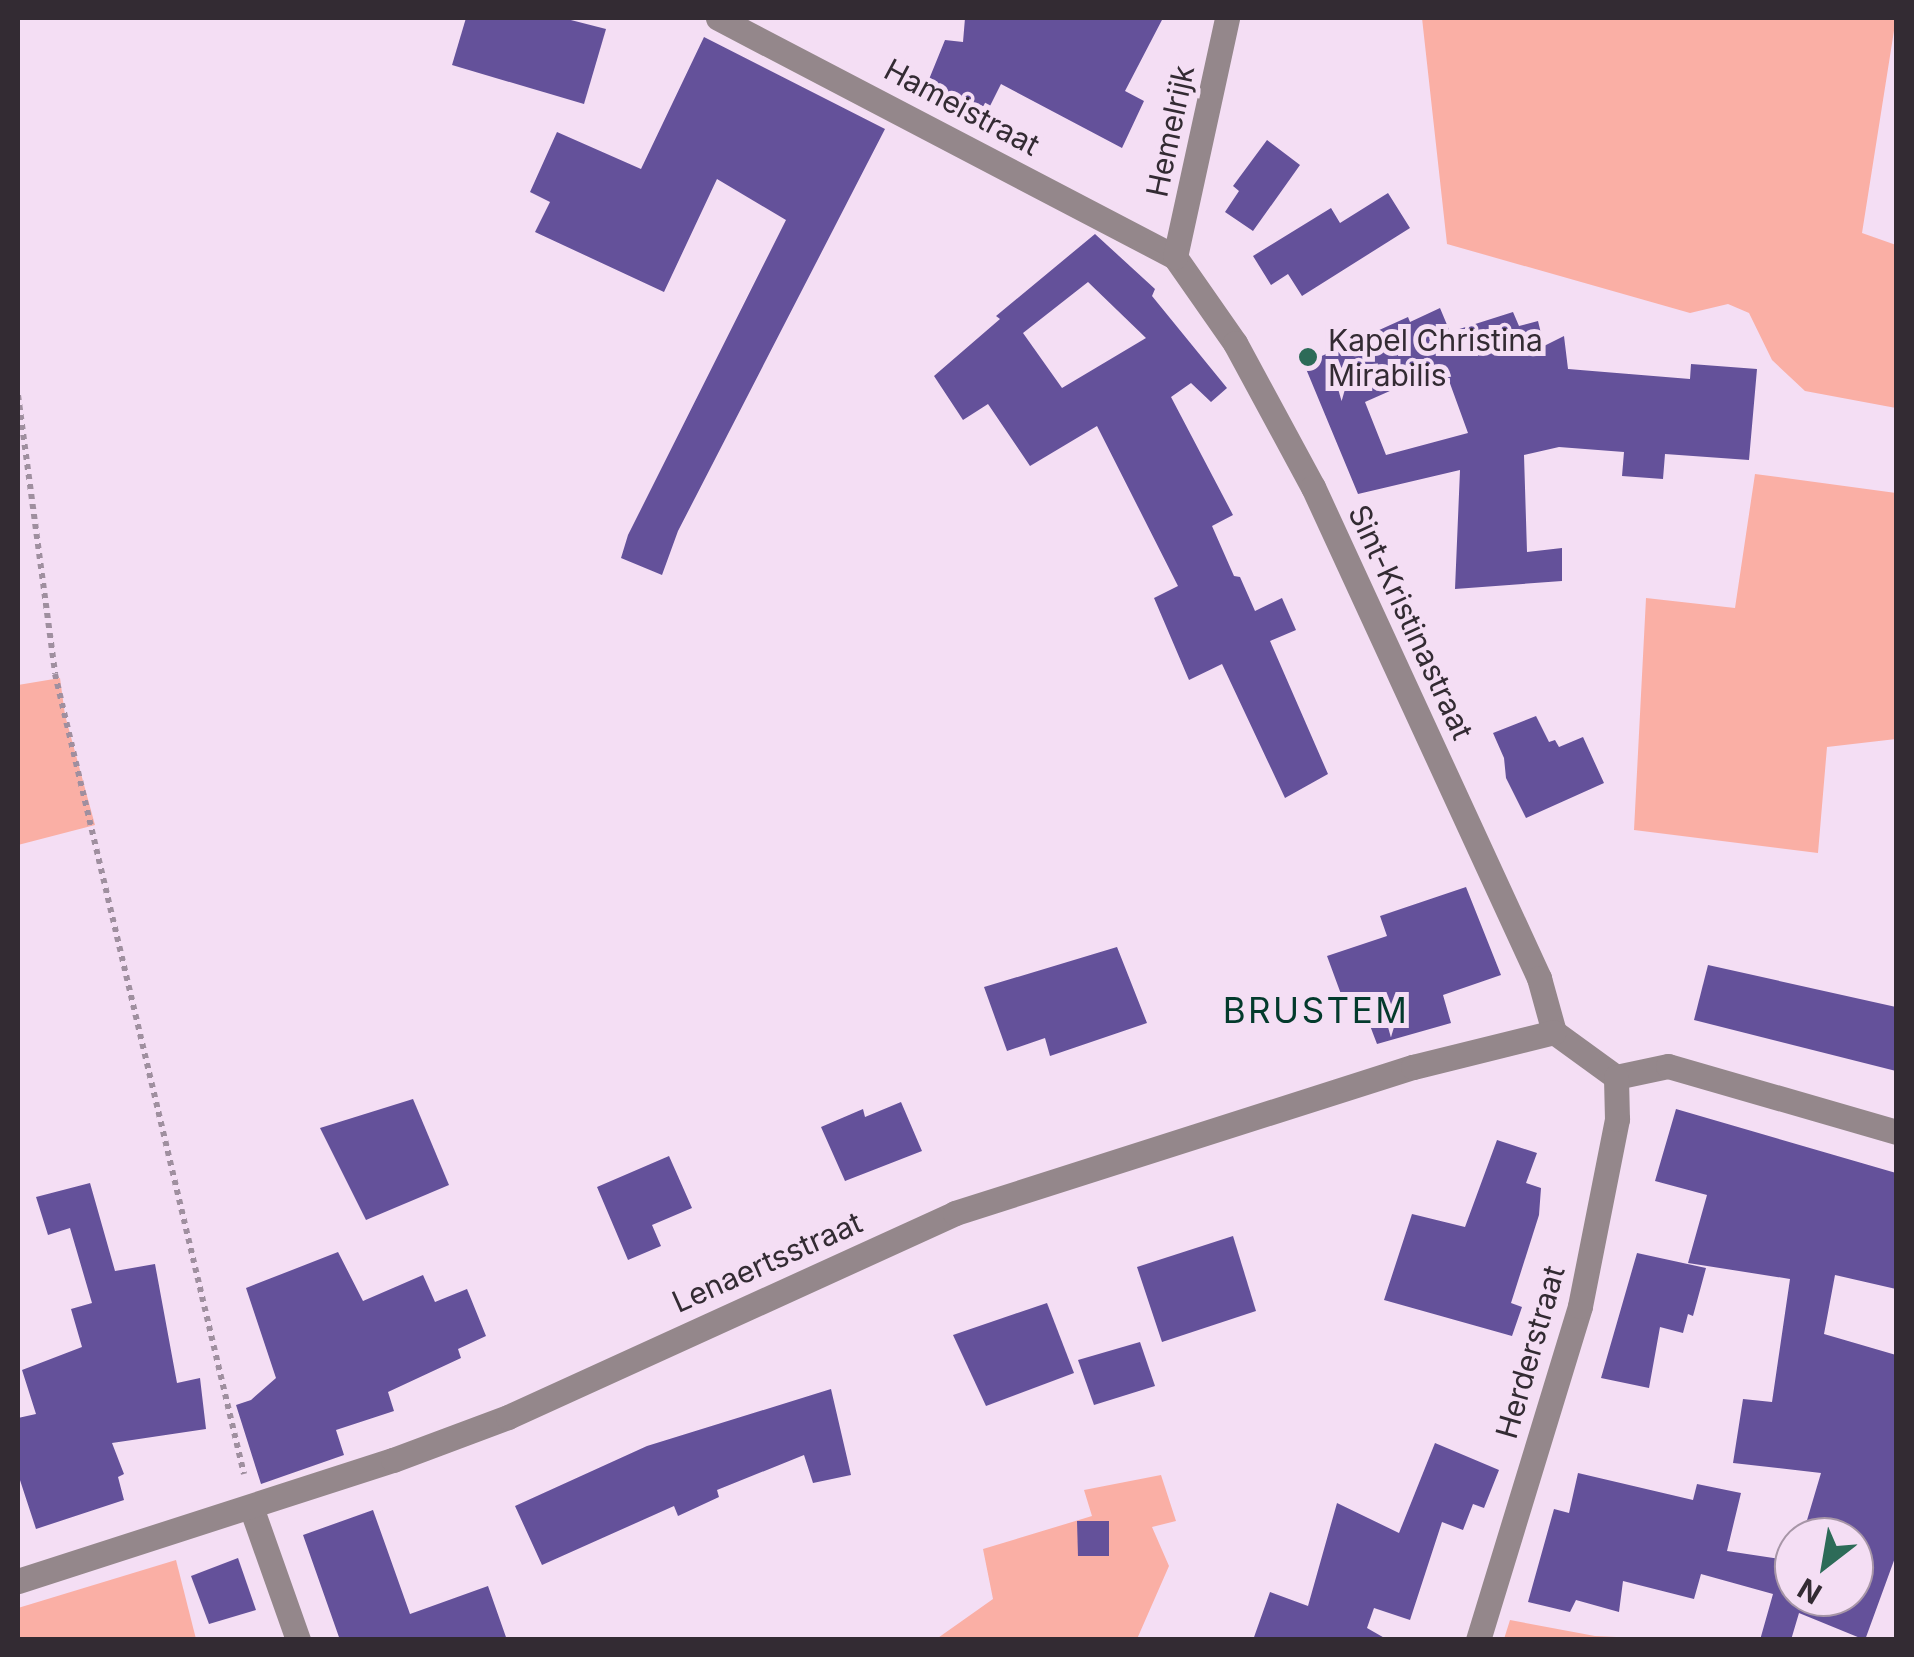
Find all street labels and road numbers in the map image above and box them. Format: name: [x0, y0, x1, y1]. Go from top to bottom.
street label: Hameistraat: [878, 51, 1046, 163]
street label: Hemelrijk: [1139, 62, 1201, 200]
street label: Sint-Kristinastraat: [1341, 499, 1481, 745]
street label: Lenaertsstraat: [666, 1204, 868, 1320]
street label: Herderstraat: [1488, 1261, 1572, 1443]

